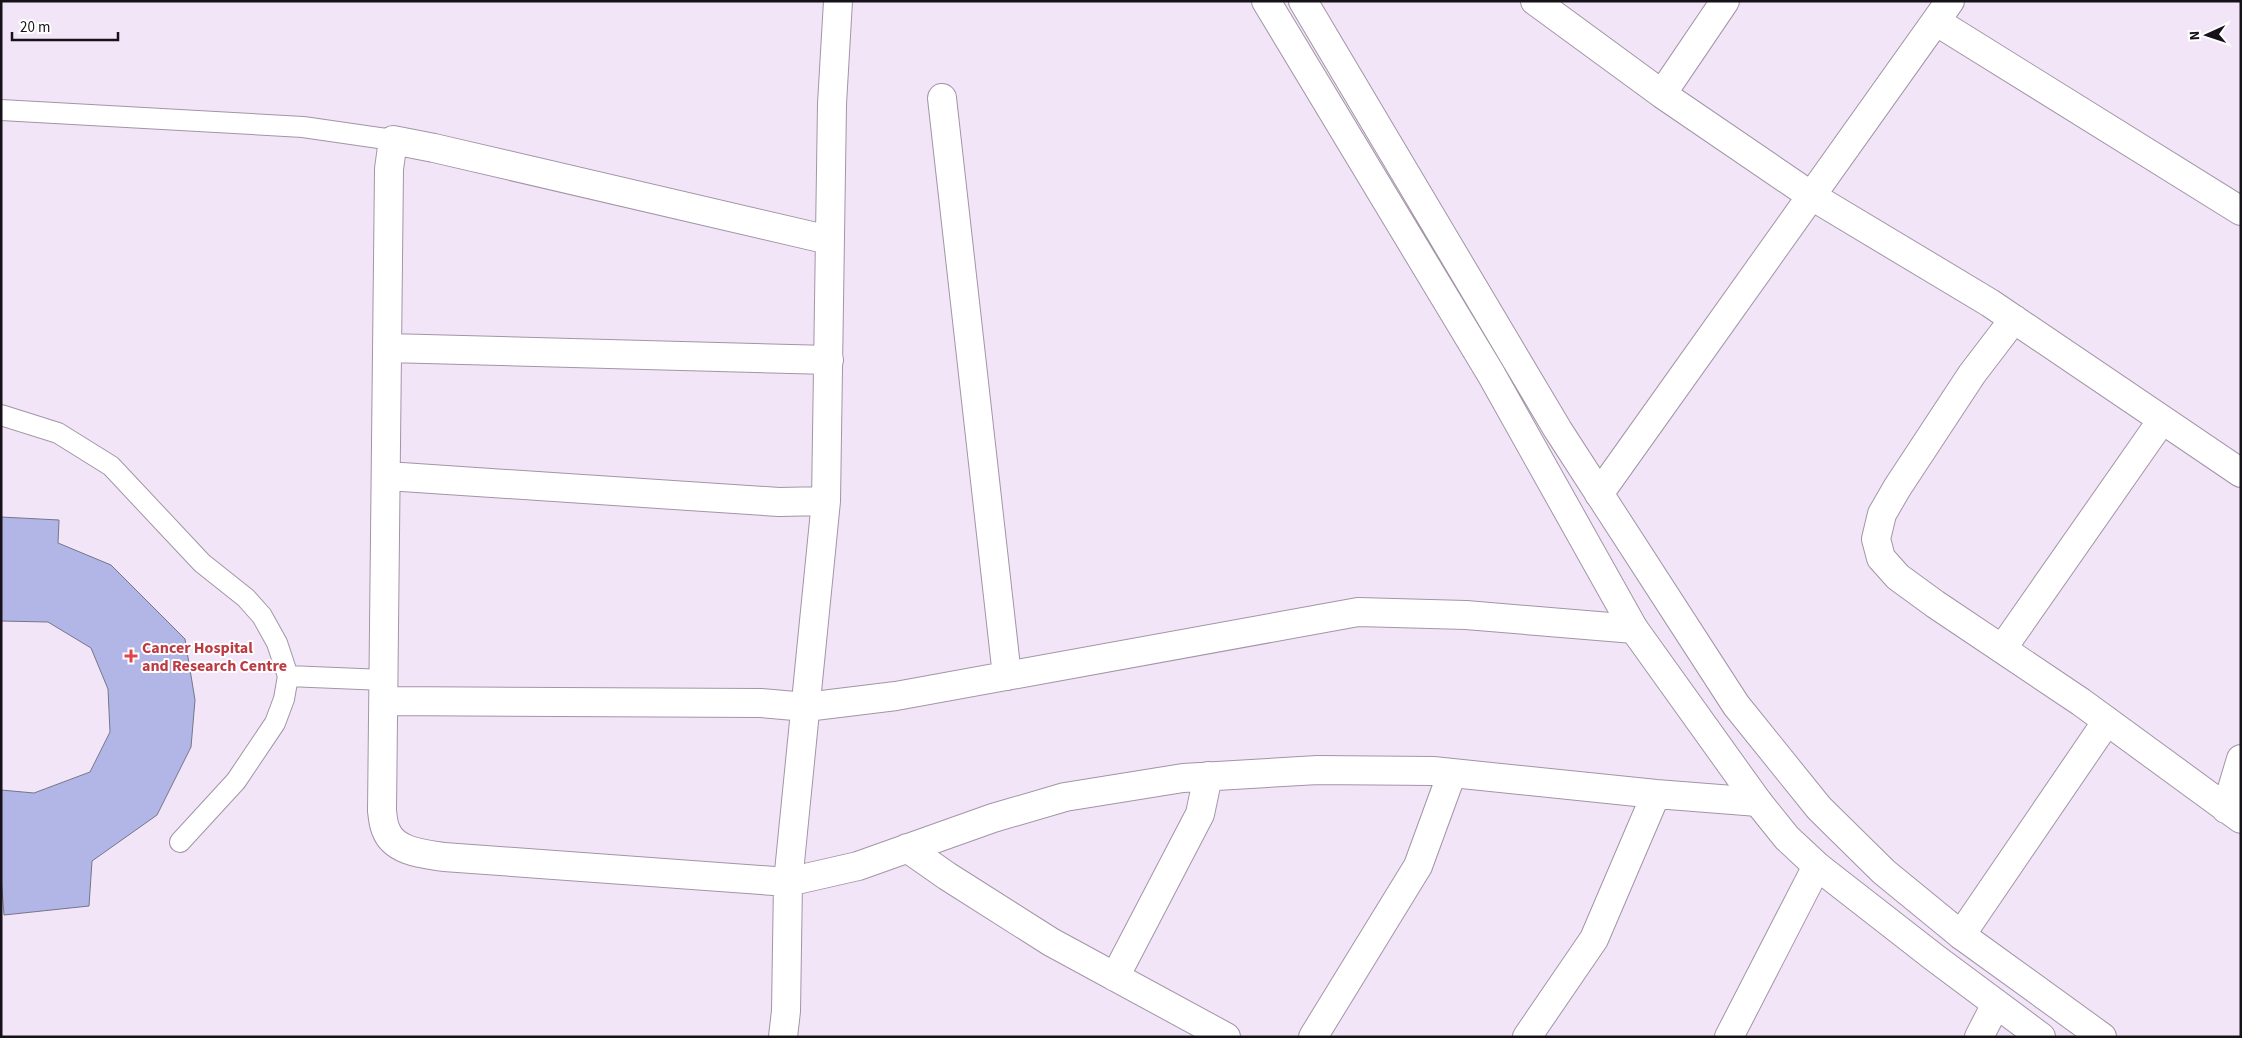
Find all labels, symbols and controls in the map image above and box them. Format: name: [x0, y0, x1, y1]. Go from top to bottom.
scale bar: [12, 10, 119, 42]
north arrow: [2182, 10, 2232, 60]
text: 20 m: [20, 17, 50, 38]
text: N: [2185, 30, 2205, 41]
place label: Cancer Hospital and Research Centre: [142, 637, 287, 677]
marker: Cancer Hospital and Research Centre: [124, 649, 138, 663]

